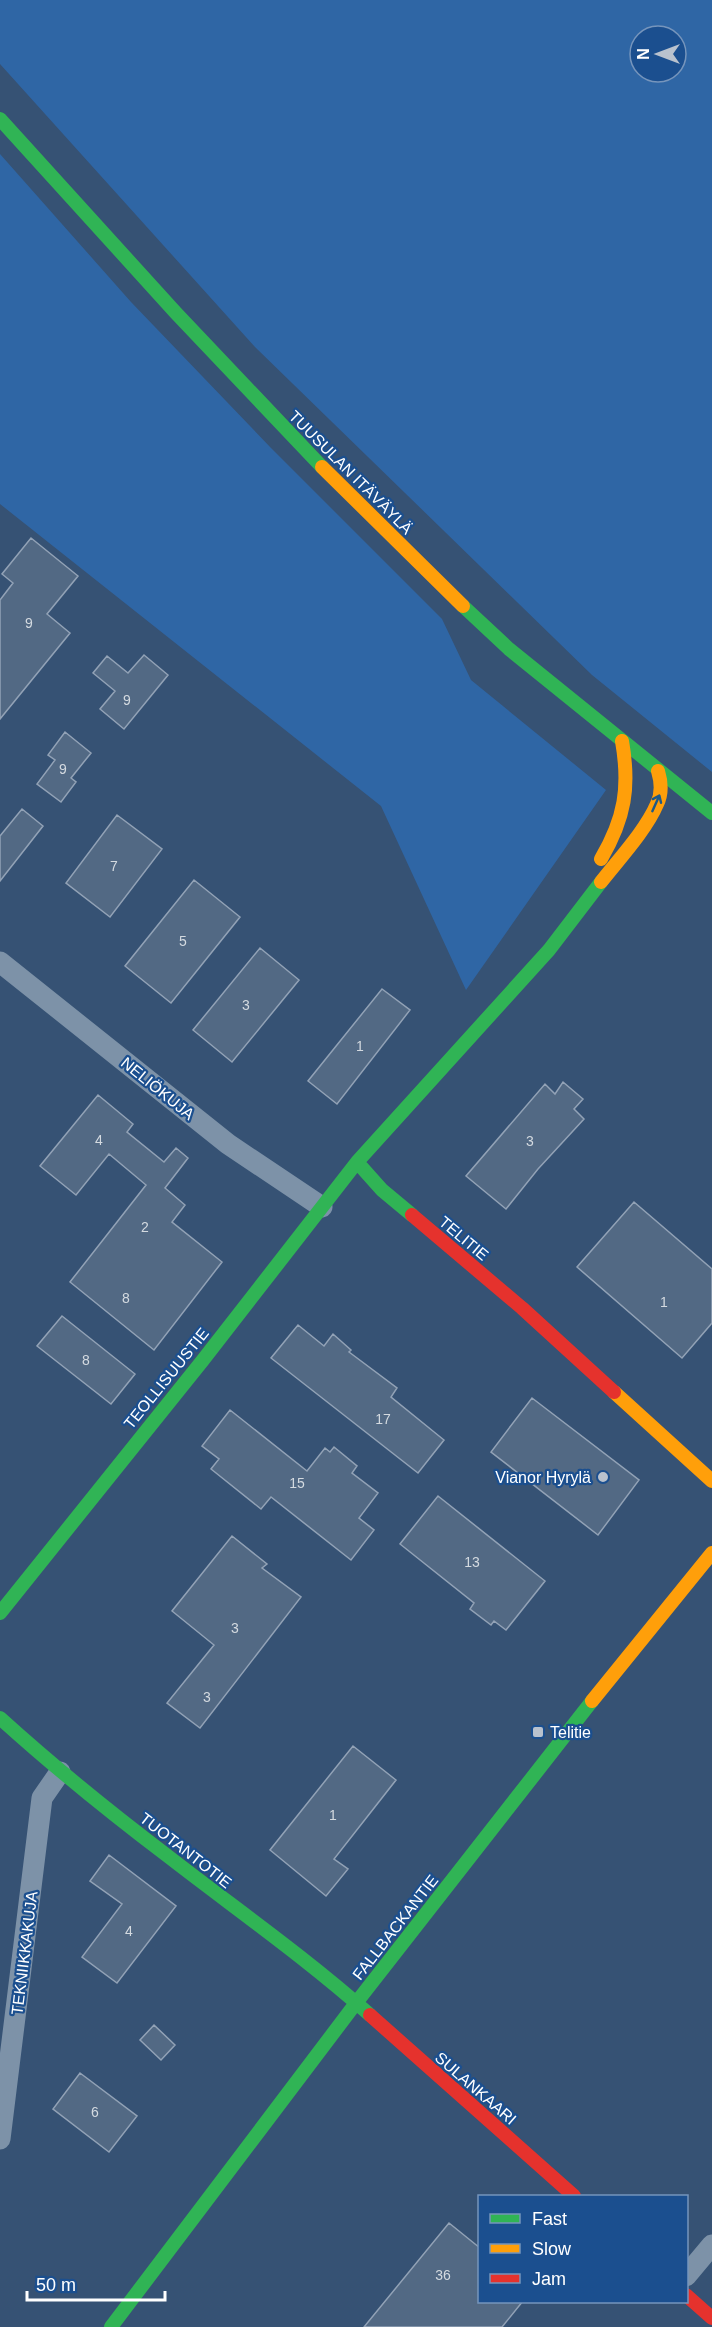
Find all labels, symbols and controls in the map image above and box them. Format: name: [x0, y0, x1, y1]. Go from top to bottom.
north arrow: [628, 24, 688, 84]
text: N: [635, 48, 652, 60]
street label: TUUSULAN ITÄVÄYLÄ: [286, 407, 416, 538]
house number: 9: [25, 615, 33, 631]
house number: 9: [123, 692, 131, 708]
house number: 9: [59, 761, 67, 777]
one-way arrow: [651, 795, 662, 813]
house number: 7: [110, 858, 118, 874]
house number: 5: [179, 933, 187, 949]
house number: 3: [242, 997, 250, 1013]
house number: 1: [356, 1038, 364, 1054]
street label: NELIÖKUJA: [118, 1054, 198, 1123]
house number: 4: [95, 1132, 103, 1148]
house number: 3: [526, 1133, 534, 1149]
street label: TELITIE: [436, 1213, 492, 1264]
house number: 2: [141, 1219, 149, 1235]
house number: 8: [122, 1290, 130, 1306]
house number: 1: [660, 1294, 668, 1310]
street label: TEOLLISUUSTIE: [121, 1325, 212, 1432]
house number: 8: [82, 1352, 90, 1368]
house number: 17: [375, 1411, 391, 1427]
place label: Vianor Hyrylä: [495, 1469, 591, 1486]
marker: Vianor Hyrylä: [596, 1470, 610, 1484]
house number: 15: [289, 1475, 305, 1491]
house number: 13: [464, 1554, 480, 1570]
house number: 3: [231, 1620, 239, 1636]
house number: 3: [203, 1689, 211, 1705]
place label: Telitie: [550, 1724, 591, 1741]
marker: Telitie: [531, 1725, 545, 1739]
house number: 1: [329, 1807, 337, 1823]
street label: TUOTANTOTIE: [137, 1809, 235, 1891]
street label: FALLBACKANTIE: [349, 1872, 442, 1983]
street label: TEKNIIKKAKUJA: [8, 1890, 41, 2016]
house number: 4: [125, 1923, 133, 1939]
street label: SULANKAARI: [432, 2049, 520, 2128]
house number: 6: [91, 2104, 99, 2120]
legend: [478, 2195, 688, 2303]
text: Fast: [532, 2209, 567, 2229]
text: Slow: [532, 2239, 572, 2259]
scale bar: [27, 2264, 165, 2302]
house number: 36: [435, 2267, 451, 2283]
text: Jam: [532, 2269, 566, 2289]
text: 50 m: [36, 2275, 76, 2295]

